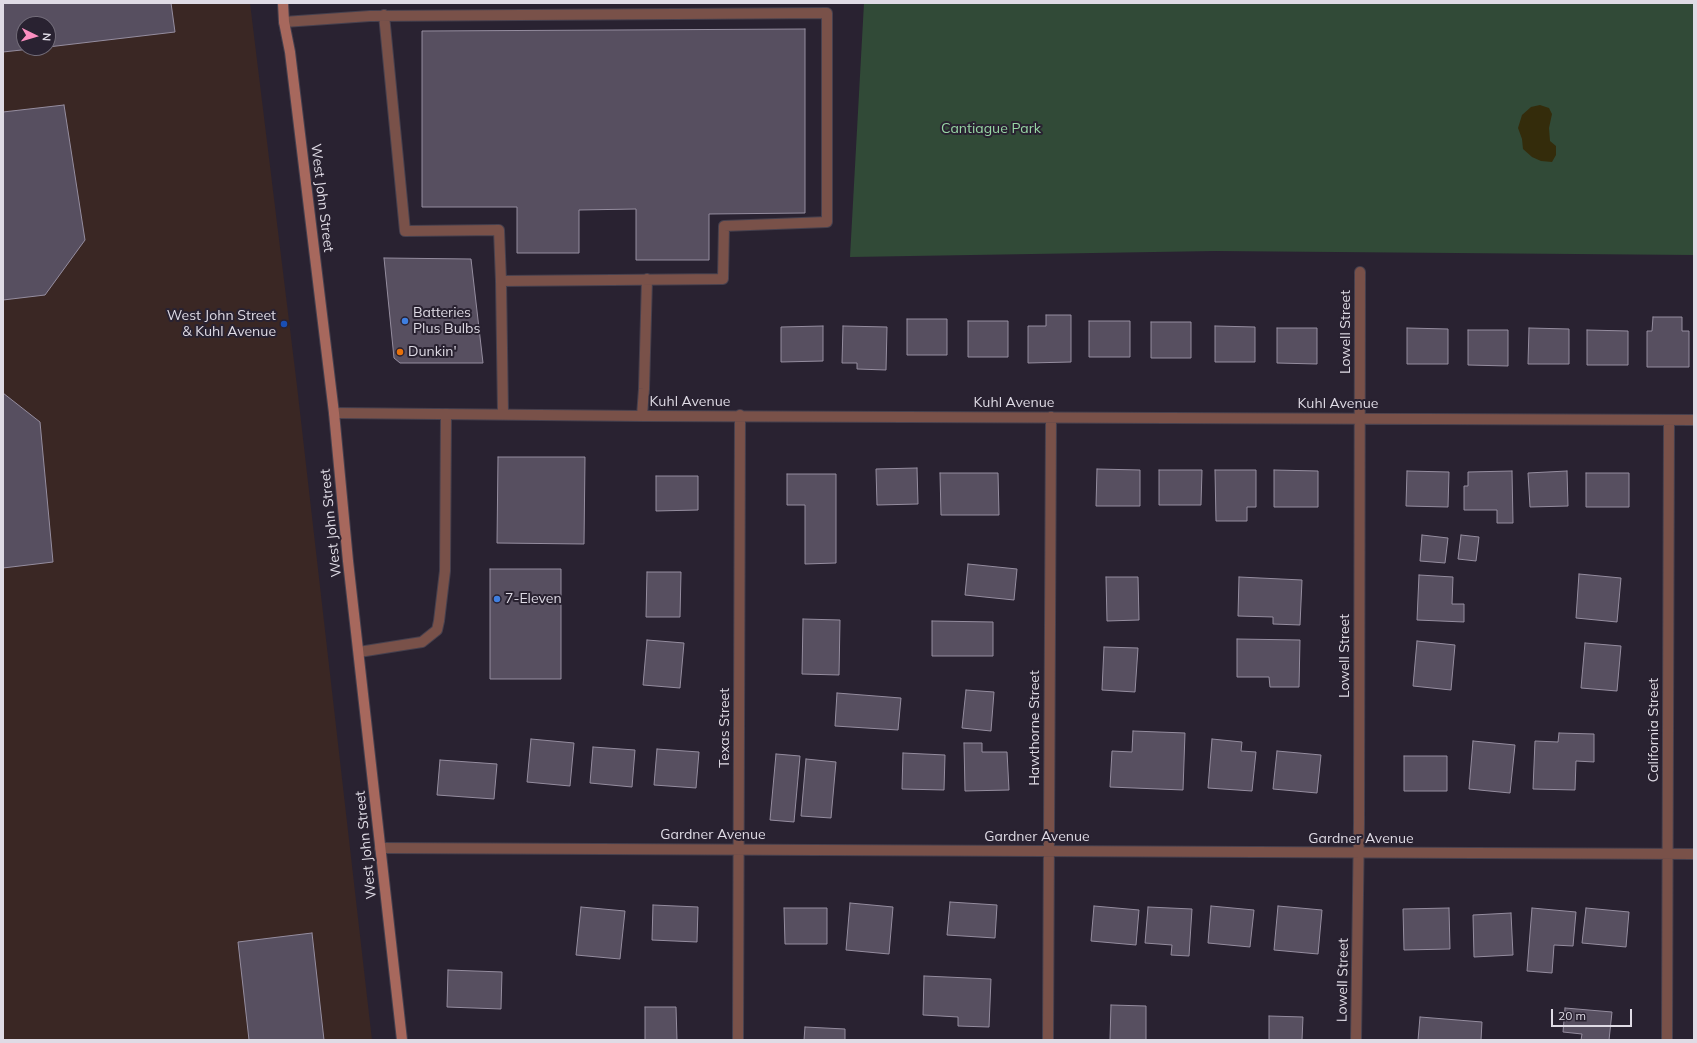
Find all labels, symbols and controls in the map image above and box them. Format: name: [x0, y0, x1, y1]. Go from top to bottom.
north arrow: [16, 16, 56, 56]
text: N: [40, 32, 54, 42]
park label: Cantiague Park: [941, 121, 1041, 137]
street label: West John Street: [307, 143, 337, 253]
street label: Lowell Street: [1338, 290, 1354, 374]
place label: Batteries Plus Bulbs: [413, 305, 480, 338]
place label: West John Street & Kuhl Avenue: [167, 308, 276, 340]
marker: Batteries Plus Bulbs: [400, 316, 410, 326]
marker: West John Street & Kuhl Avenue: [279, 319, 289, 329]
place label: Dunkin': [408, 344, 457, 360]
marker: Dunkin': [395, 347, 405, 357]
street label: Kuhl Avenue: [650, 394, 730, 410]
street label: Kuhl Avenue: [974, 395, 1054, 411]
street label: Kuhl Avenue: [1298, 396, 1378, 412]
street label: West John Street: [317, 468, 345, 578]
place label: 7-Eleven: [505, 591, 562, 607]
marker: 7-Eleven: [492, 594, 502, 604]
street label: Lowell Street: [1337, 614, 1353, 698]
street label: Hawthorne Street: [1027, 670, 1043, 786]
street label: California Street: [1646, 678, 1662, 782]
street label: Texas Street: [717, 688, 733, 768]
street label: West John Street: [352, 790, 380, 900]
street label: Gardner Avenue: [660, 827, 766, 843]
street label: Gardner Avenue: [984, 829, 1090, 845]
street label: Gardner Avenue: [1308, 831, 1414, 847]
street label: Lowell Street: [1334, 938, 1352, 1022]
scale bar: [1553, 1001, 1634, 1027]
text: 20 m: [1558, 1008, 1586, 1023]

